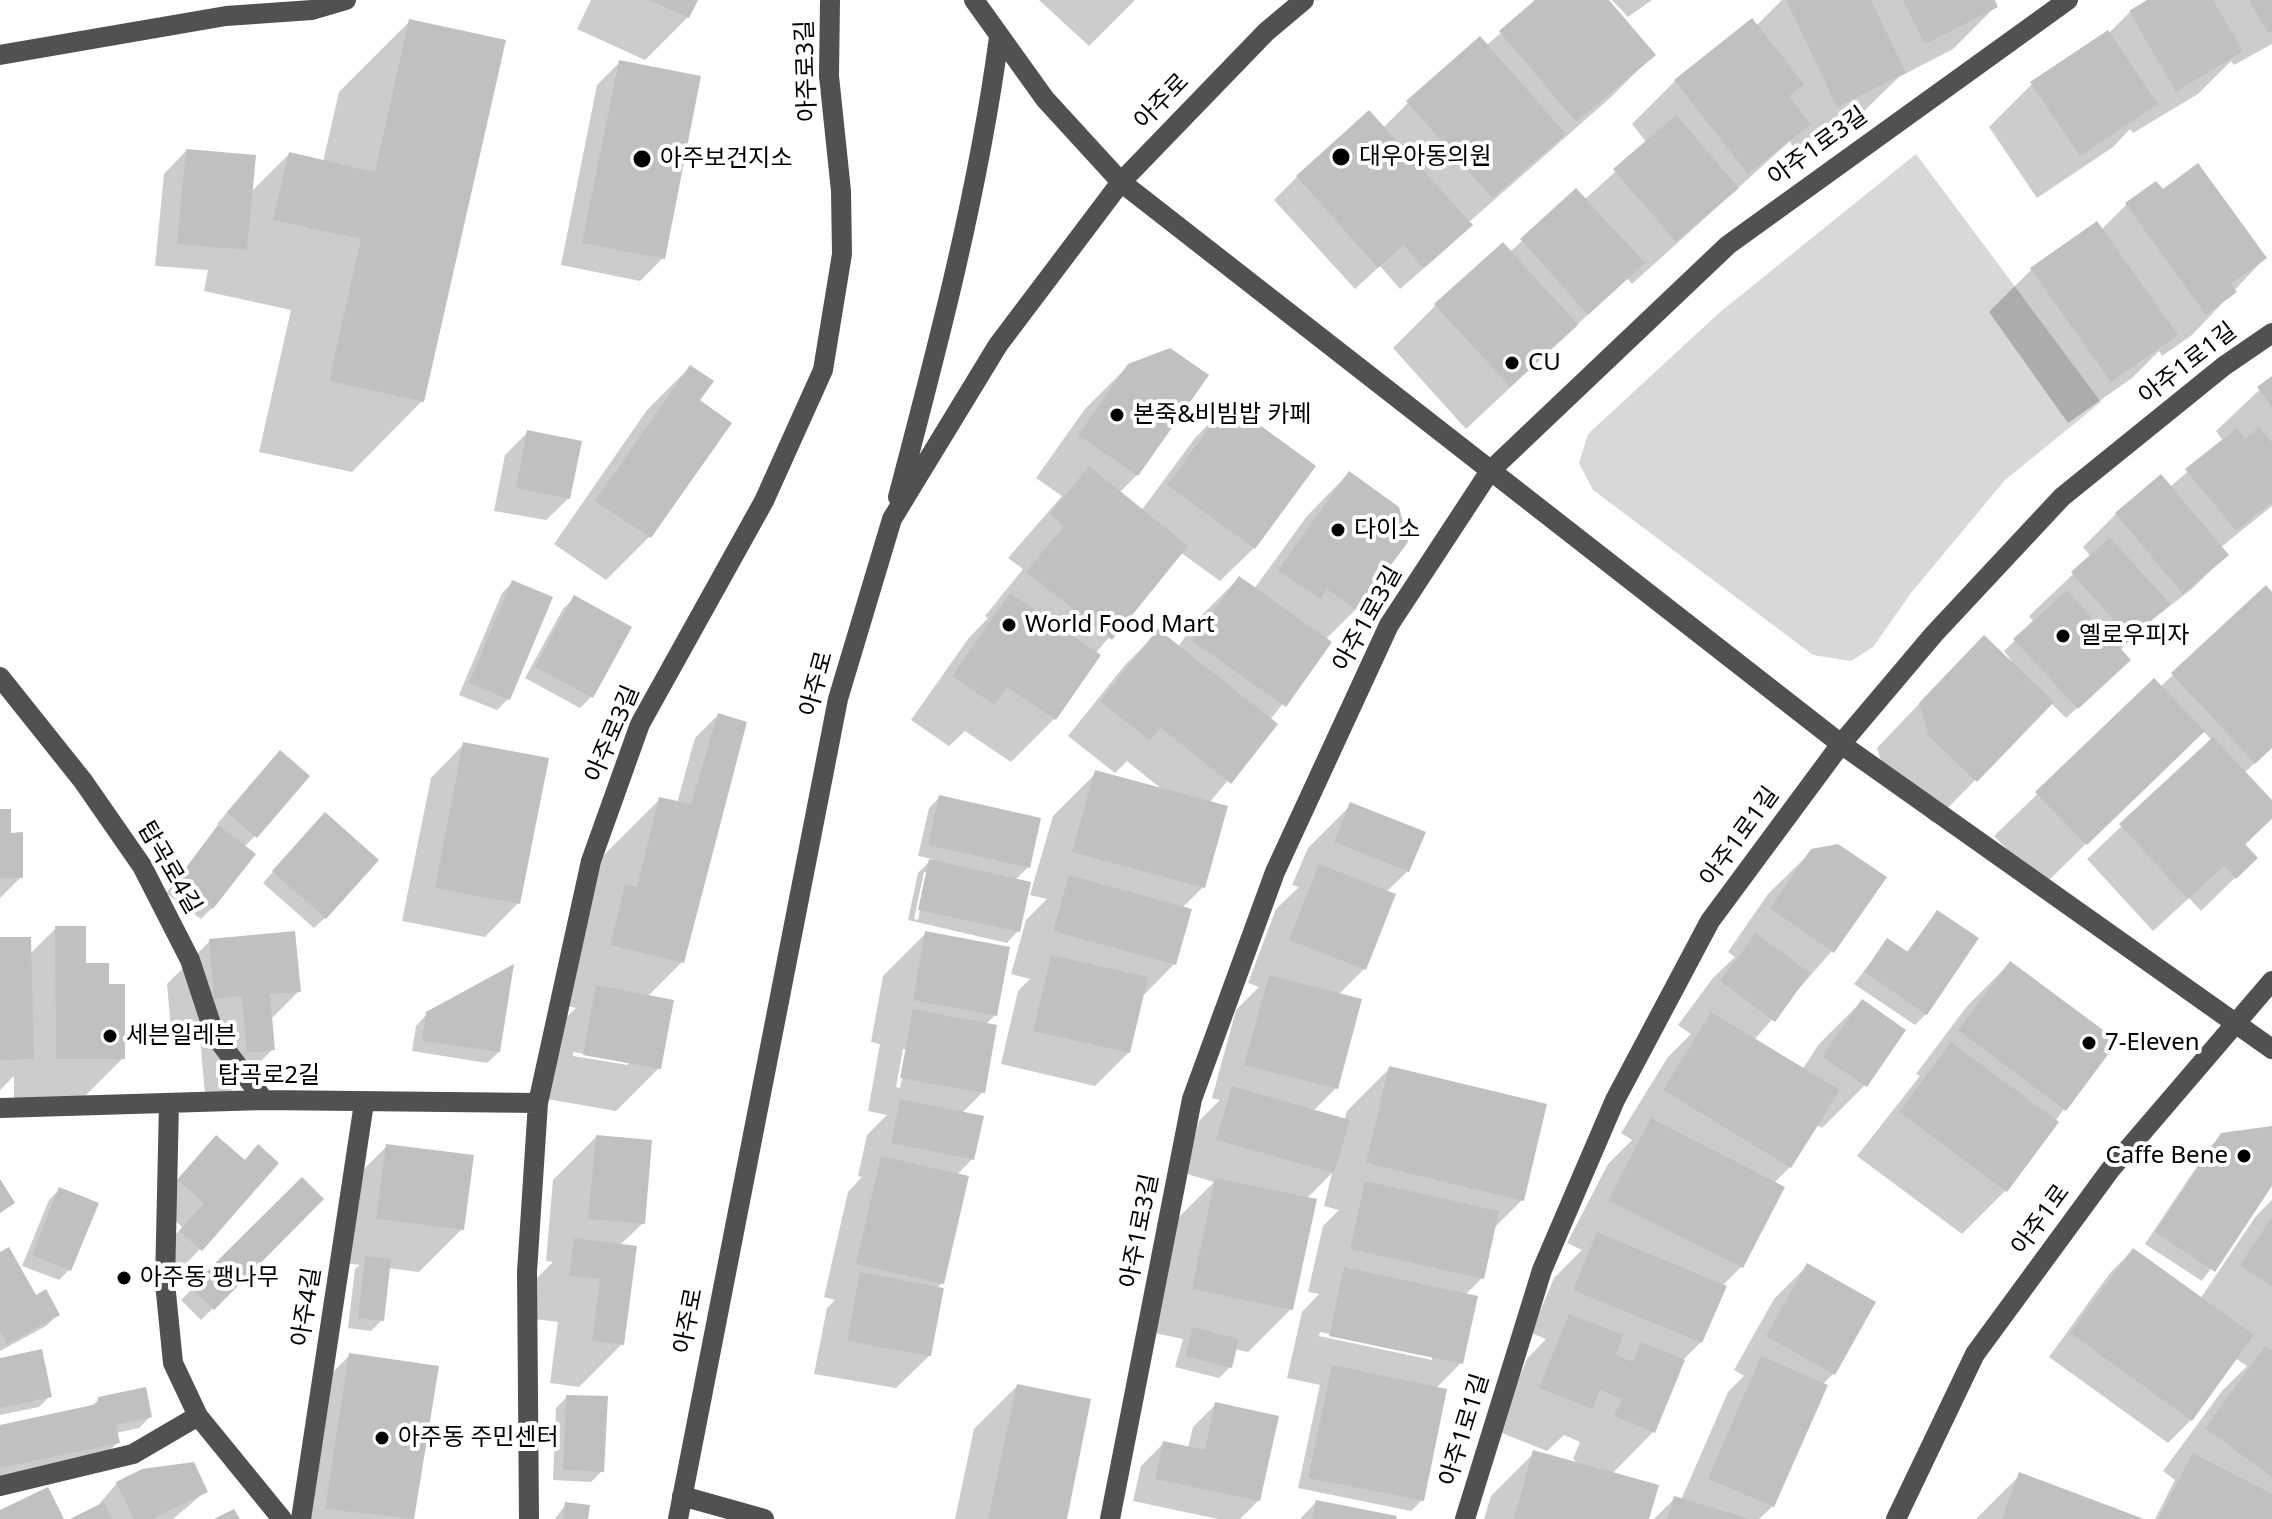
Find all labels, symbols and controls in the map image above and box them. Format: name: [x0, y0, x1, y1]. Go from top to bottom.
street label: 아주로3길: [791, 20, 823, 122]
street label: 아주로: [1129, 68, 1195, 136]
street label: 아주1로3길: [1763, 101, 1873, 193]
place label: 대우아동의원: [1359, 143, 1491, 171]
place label: 아주보건지소: [660, 145, 792, 173]
marker: 대우아동의원: [1330, 146, 1352, 168]
marker: 아주보건지소: [631, 148, 653, 170]
street label: 아주1로1길: [2134, 317, 2242, 411]
place label: CU: [1528, 349, 1561, 377]
marker: CU: [1503, 354, 1521, 372]
place label: 본죽&비빔밥 카페: [1133, 401, 1311, 429]
marker: 본죽&비빔밥 카페: [1108, 406, 1126, 424]
place label: 다이소: [1354, 516, 1420, 544]
marker: 다이소: [1329, 521, 1347, 539]
street label: 아주1로3길: [1327, 561, 1409, 677]
place label: World Food Mart: [1025, 611, 1215, 639]
marker: World Food Mart: [1000, 616, 1018, 634]
place label: 옐로우피자: [2079, 622, 2189, 650]
marker: 옐로우피자: [2054, 627, 2072, 645]
street label: 아주로: [795, 648, 839, 720]
street label: 아주로3길: [580, 681, 646, 787]
street label: 아주1로1길: [1694, 782, 1786, 892]
street label: 탑곡로4길: [131, 817, 207, 919]
place label: 세븐일레븐: [126, 1022, 236, 1050]
marker: 세븐일레븐: [101, 1027, 119, 1045]
place label: 7-Eleven: [2105, 1029, 2200, 1057]
marker: 7-Eleven: [2080, 1034, 2098, 1052]
street label: 탑곡로2길: [218, 1062, 320, 1090]
place label: Caffe Bene: [2106, 1142, 2228, 1170]
marker: Caffe Bene: [2235, 1147, 2253, 1165]
street label: 아주1로3길: [1115, 1171, 1165, 1291]
street label: 아주1로: [2006, 1179, 2076, 1261]
place label: 아주동 팽나무: [140, 1264, 279, 1292]
street label: 아주4길: [287, 1265, 327, 1349]
marker: 아주동 팽나무: [115, 1269, 133, 1287]
street label: 아주로: [669, 1286, 709, 1356]
street label: 아주1로1길: [1434, 1370, 1496, 1490]
place label: 아주동 주민센터: [398, 1424, 559, 1452]
marker: 아주동 주민센터: [373, 1429, 391, 1447]

